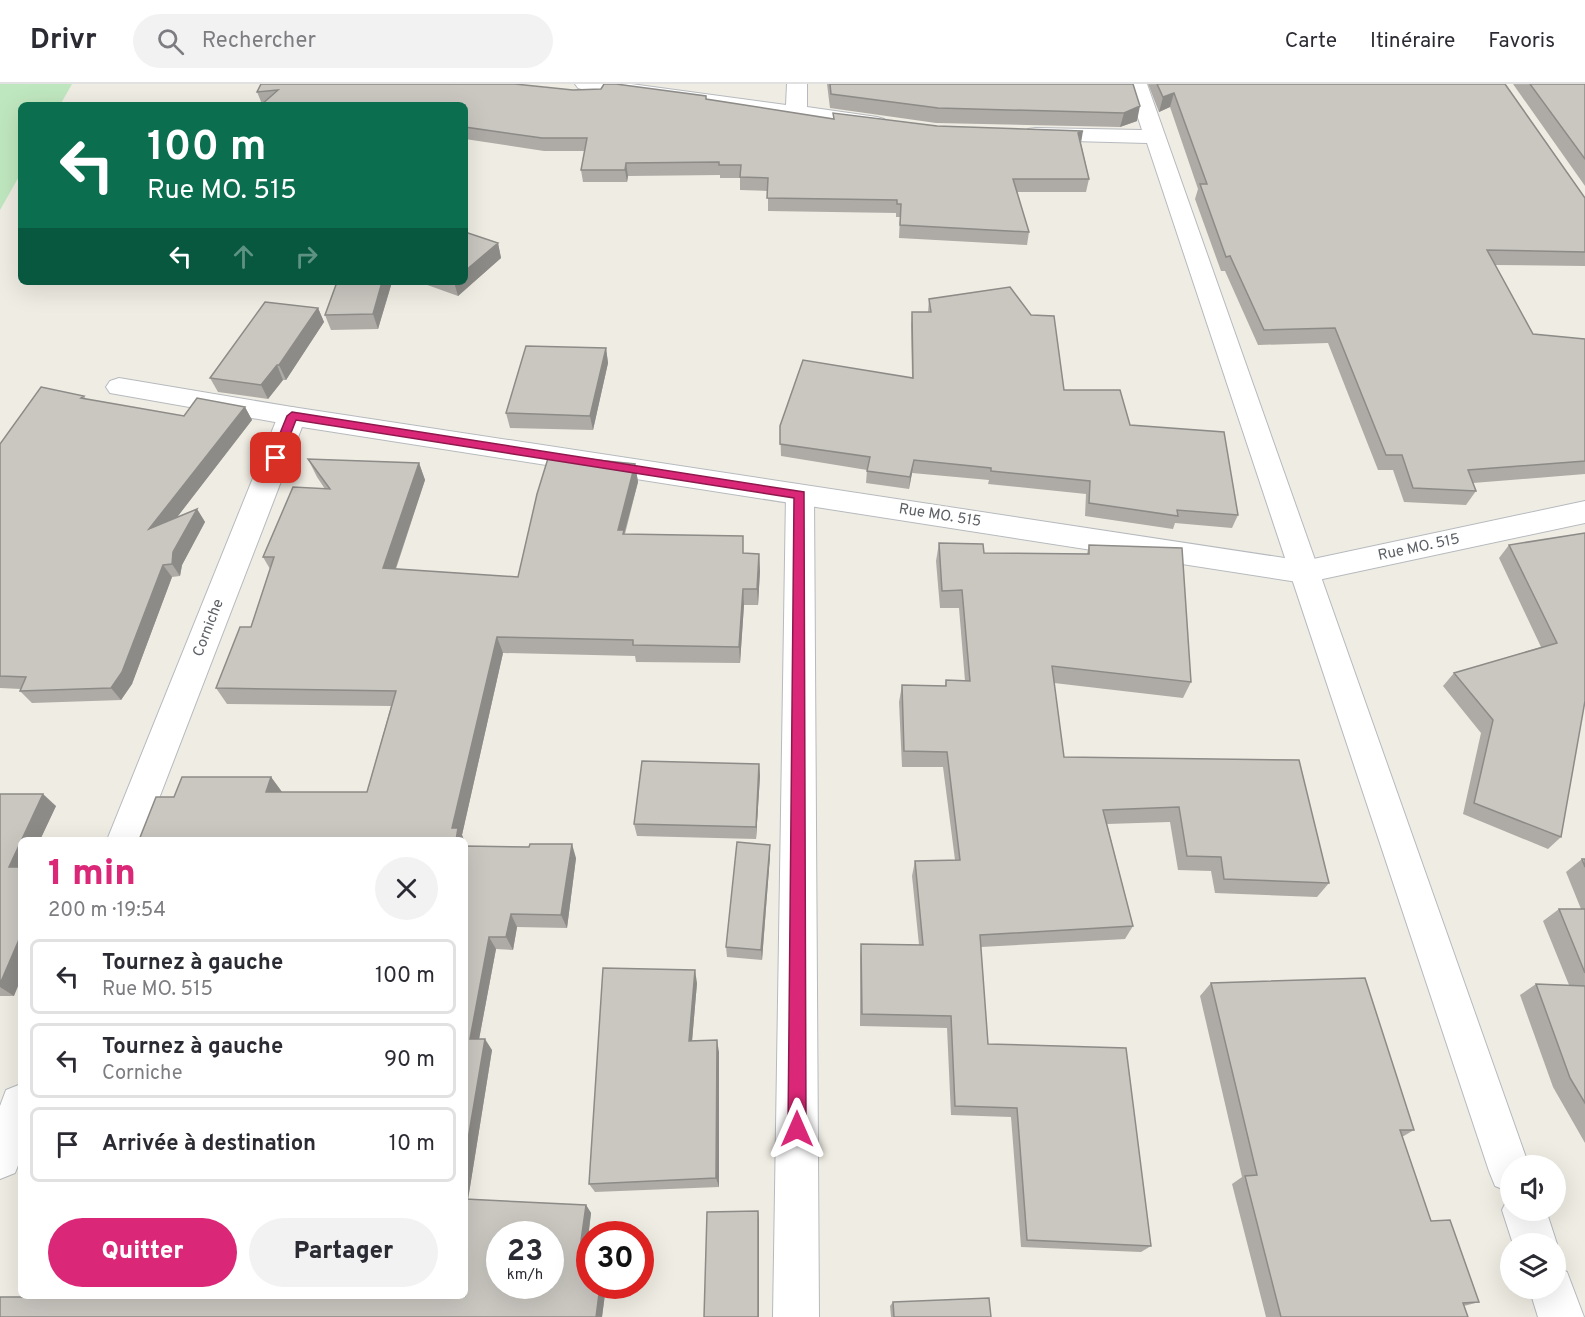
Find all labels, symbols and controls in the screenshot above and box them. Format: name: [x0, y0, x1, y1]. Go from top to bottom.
search box: [133, 14, 553, 68]
text: Drivr: [30, 23, 97, 59]
icon: search: [154, 25, 187, 58]
text: Rechercher: [202, 28, 316, 55]
text: Carte: [1285, 28, 1337, 55]
text: Itinéraire: [1370, 28, 1455, 55]
text: Favoris: [1488, 28, 1555, 55]
text: 100 m: [147, 122, 266, 175]
icon: left: [48, 126, 126, 204]
text: Rue MO. 515: [147, 174, 297, 208]
icon: left: [164, 240, 197, 273]
icon: ahead: [227, 240, 260, 273]
icon: right: [290, 240, 323, 273]
pin: [250, 432, 301, 483]
icon: arrive: [259, 441, 292, 474]
street label: Rue MO. 515: [897, 500, 983, 532]
street label: Rue MO. 515: [1376, 530, 1462, 566]
street label: Corniche: [189, 596, 229, 660]
text: 1 min: [48, 852, 136, 898]
button: close: [375, 857, 438, 920]
text: 200 m · 19:54: [48, 898, 166, 924]
text: Tournez à gauche: [102, 950, 283, 977]
icon: left: [51, 960, 84, 993]
text: 100 m: [375, 963, 435, 990]
text: Rue MO. 515: [102, 977, 213, 1003]
text: Tournez à gauche: [102, 1034, 283, 1061]
icon: left: [51, 1044, 84, 1077]
text: 90 m: [384, 1047, 435, 1074]
text: Corniche: [102, 1061, 182, 1087]
position arrow: [765, 1097, 829, 1161]
icon: arrive: [51, 1128, 84, 1161]
text: Arrivée à destination: [102, 1131, 316, 1158]
text: 10 m: [389, 1131, 435, 1158]
map controls: [1500, 1155, 1566, 1299]
button: sound: [1500, 1155, 1566, 1221]
button: Quitter: [48, 1218, 237, 1287]
button: Partager: [249, 1218, 438, 1287]
speed limit sign: 30: [576, 1221, 654, 1299]
button: layers: [1500, 1233, 1566, 1299]
text: 23: [507, 1234, 543, 1271]
text: km/h: [507, 1266, 543, 1285]

